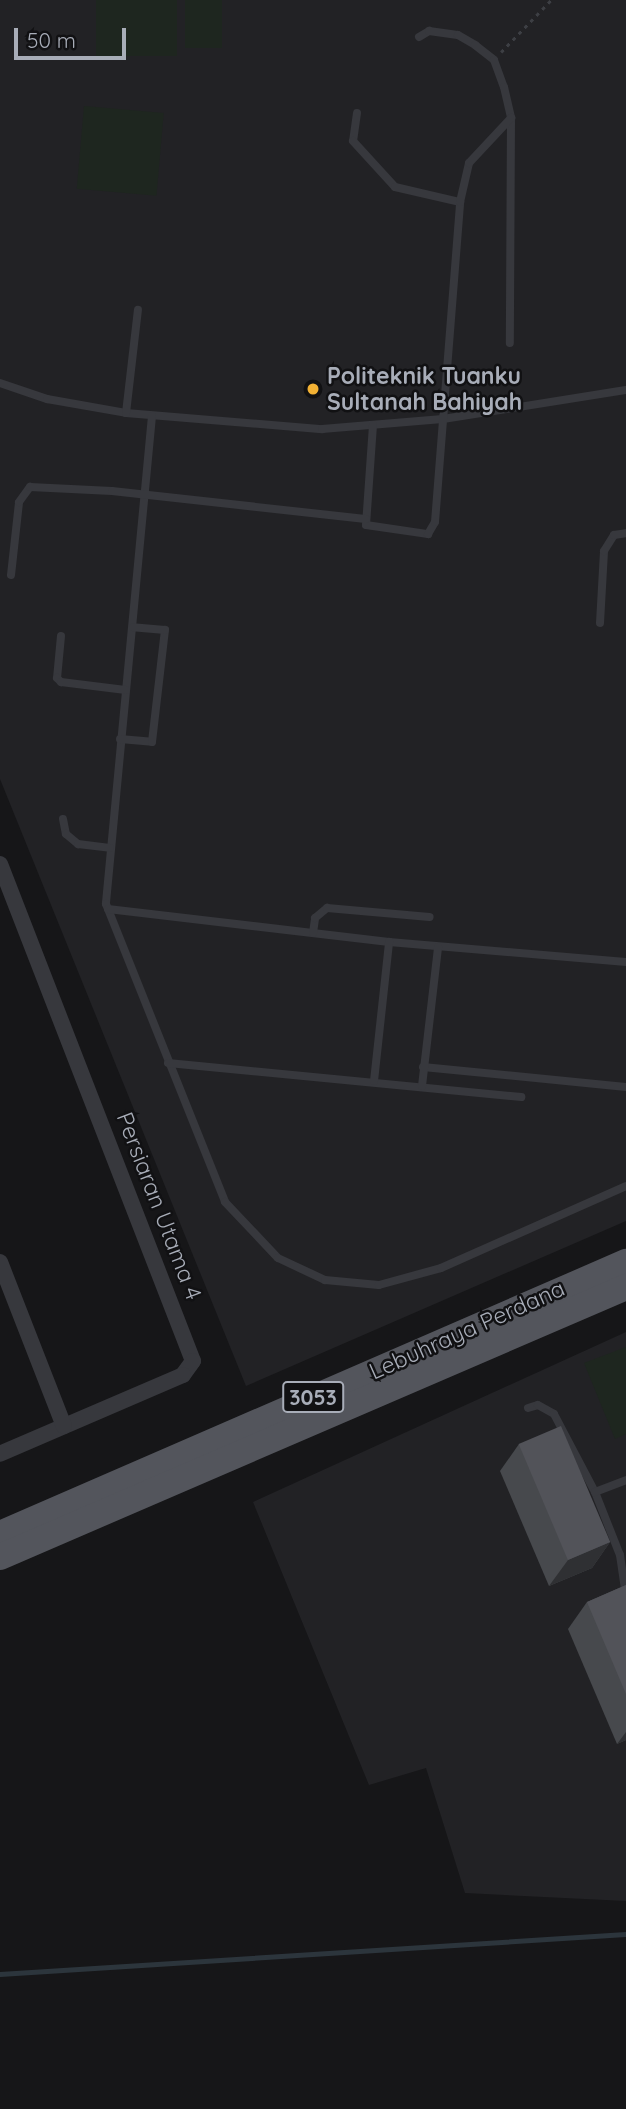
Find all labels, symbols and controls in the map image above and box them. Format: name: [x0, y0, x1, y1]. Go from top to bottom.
scale bar: [18, 14, 130, 58]
text: 50 m: [27, 27, 76, 53]
place label: Politeknik Tuanku Sultanah Bahiyah: [327, 362, 522, 416]
marker: Politeknik Tuanku Sultanah Bahiyah: [305, 381, 321, 397]
street label: Persiaran Utama 4: [111, 1108, 207, 1304]
street label: Lebuhraya Perdana: [365, 1274, 569, 1386]
road number: 3053: [282, 1380, 344, 1414]

